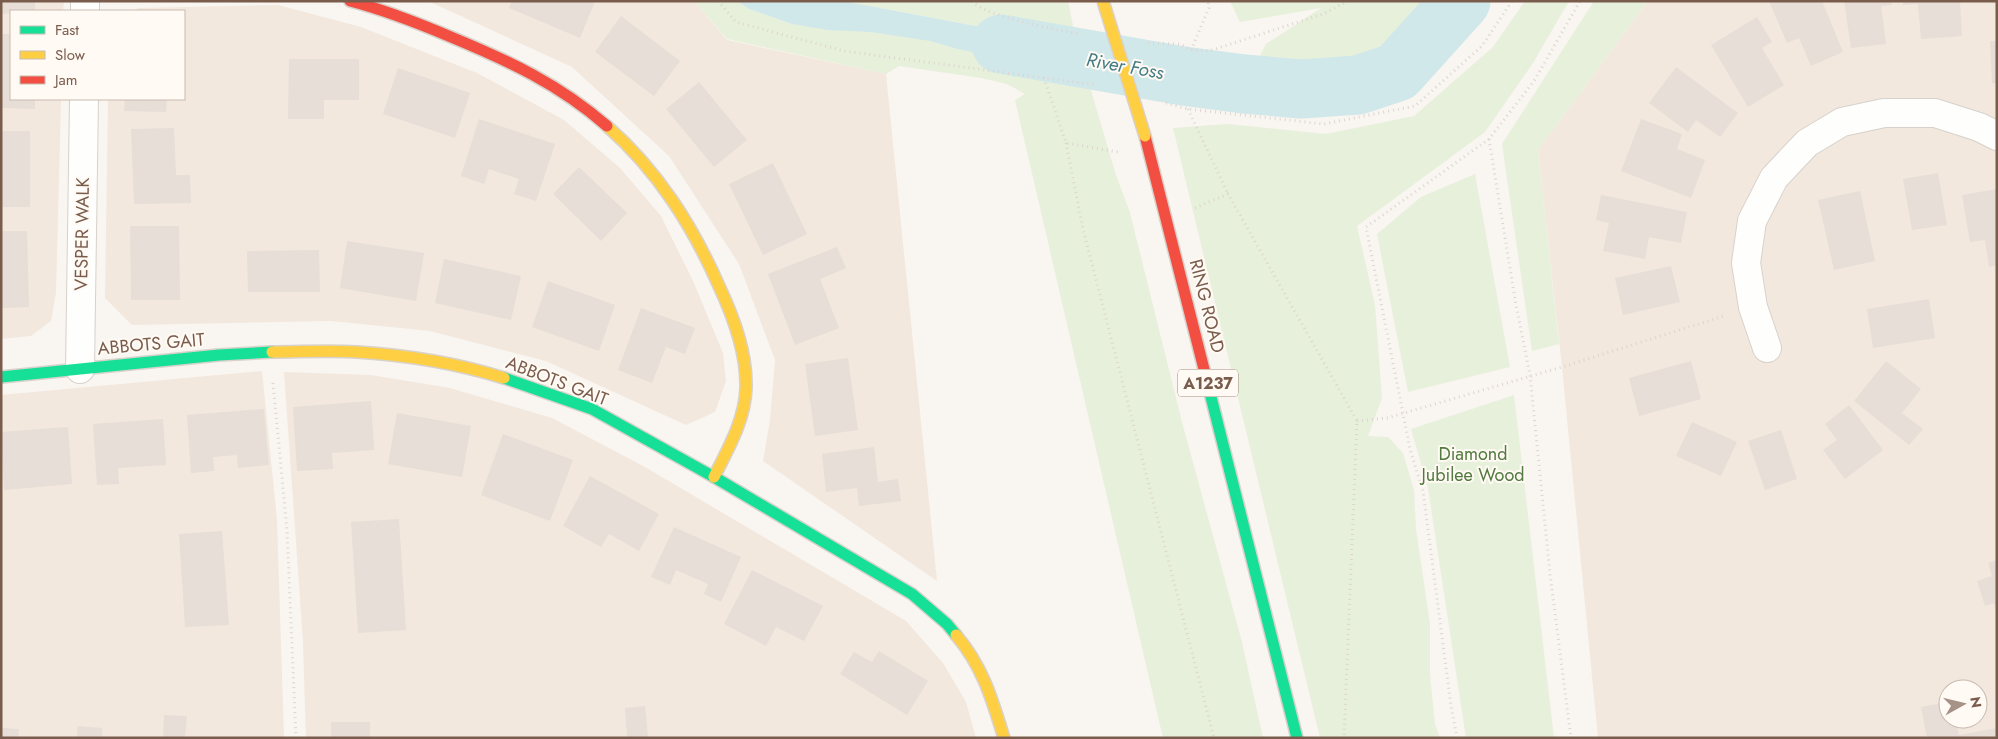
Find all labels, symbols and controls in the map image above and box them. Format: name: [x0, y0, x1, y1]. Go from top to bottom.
legend: [10, 10, 185, 100]
text: Fast: [55, 19, 79, 41]
text: Slow: [55, 44, 86, 66]
water label: River Foss: [1084, 46, 1166, 86]
text: Jam: [53, 69, 78, 91]
street label: VESPER WALK: [68, 176, 96, 291]
street label: RING ROAD: [1183, 256, 1231, 356]
street label: ABBOTS GAIT: [96, 326, 206, 362]
street label: ABBOTS GAIT: [502, 350, 612, 413]
road number: A1237: [1178, 369, 1238, 396]
park label: Diamond Jubilee Wood: [1419, 441, 1525, 488]
north arrow: [1938, 679, 1988, 729]
text: N: [1965, 695, 1987, 709]

